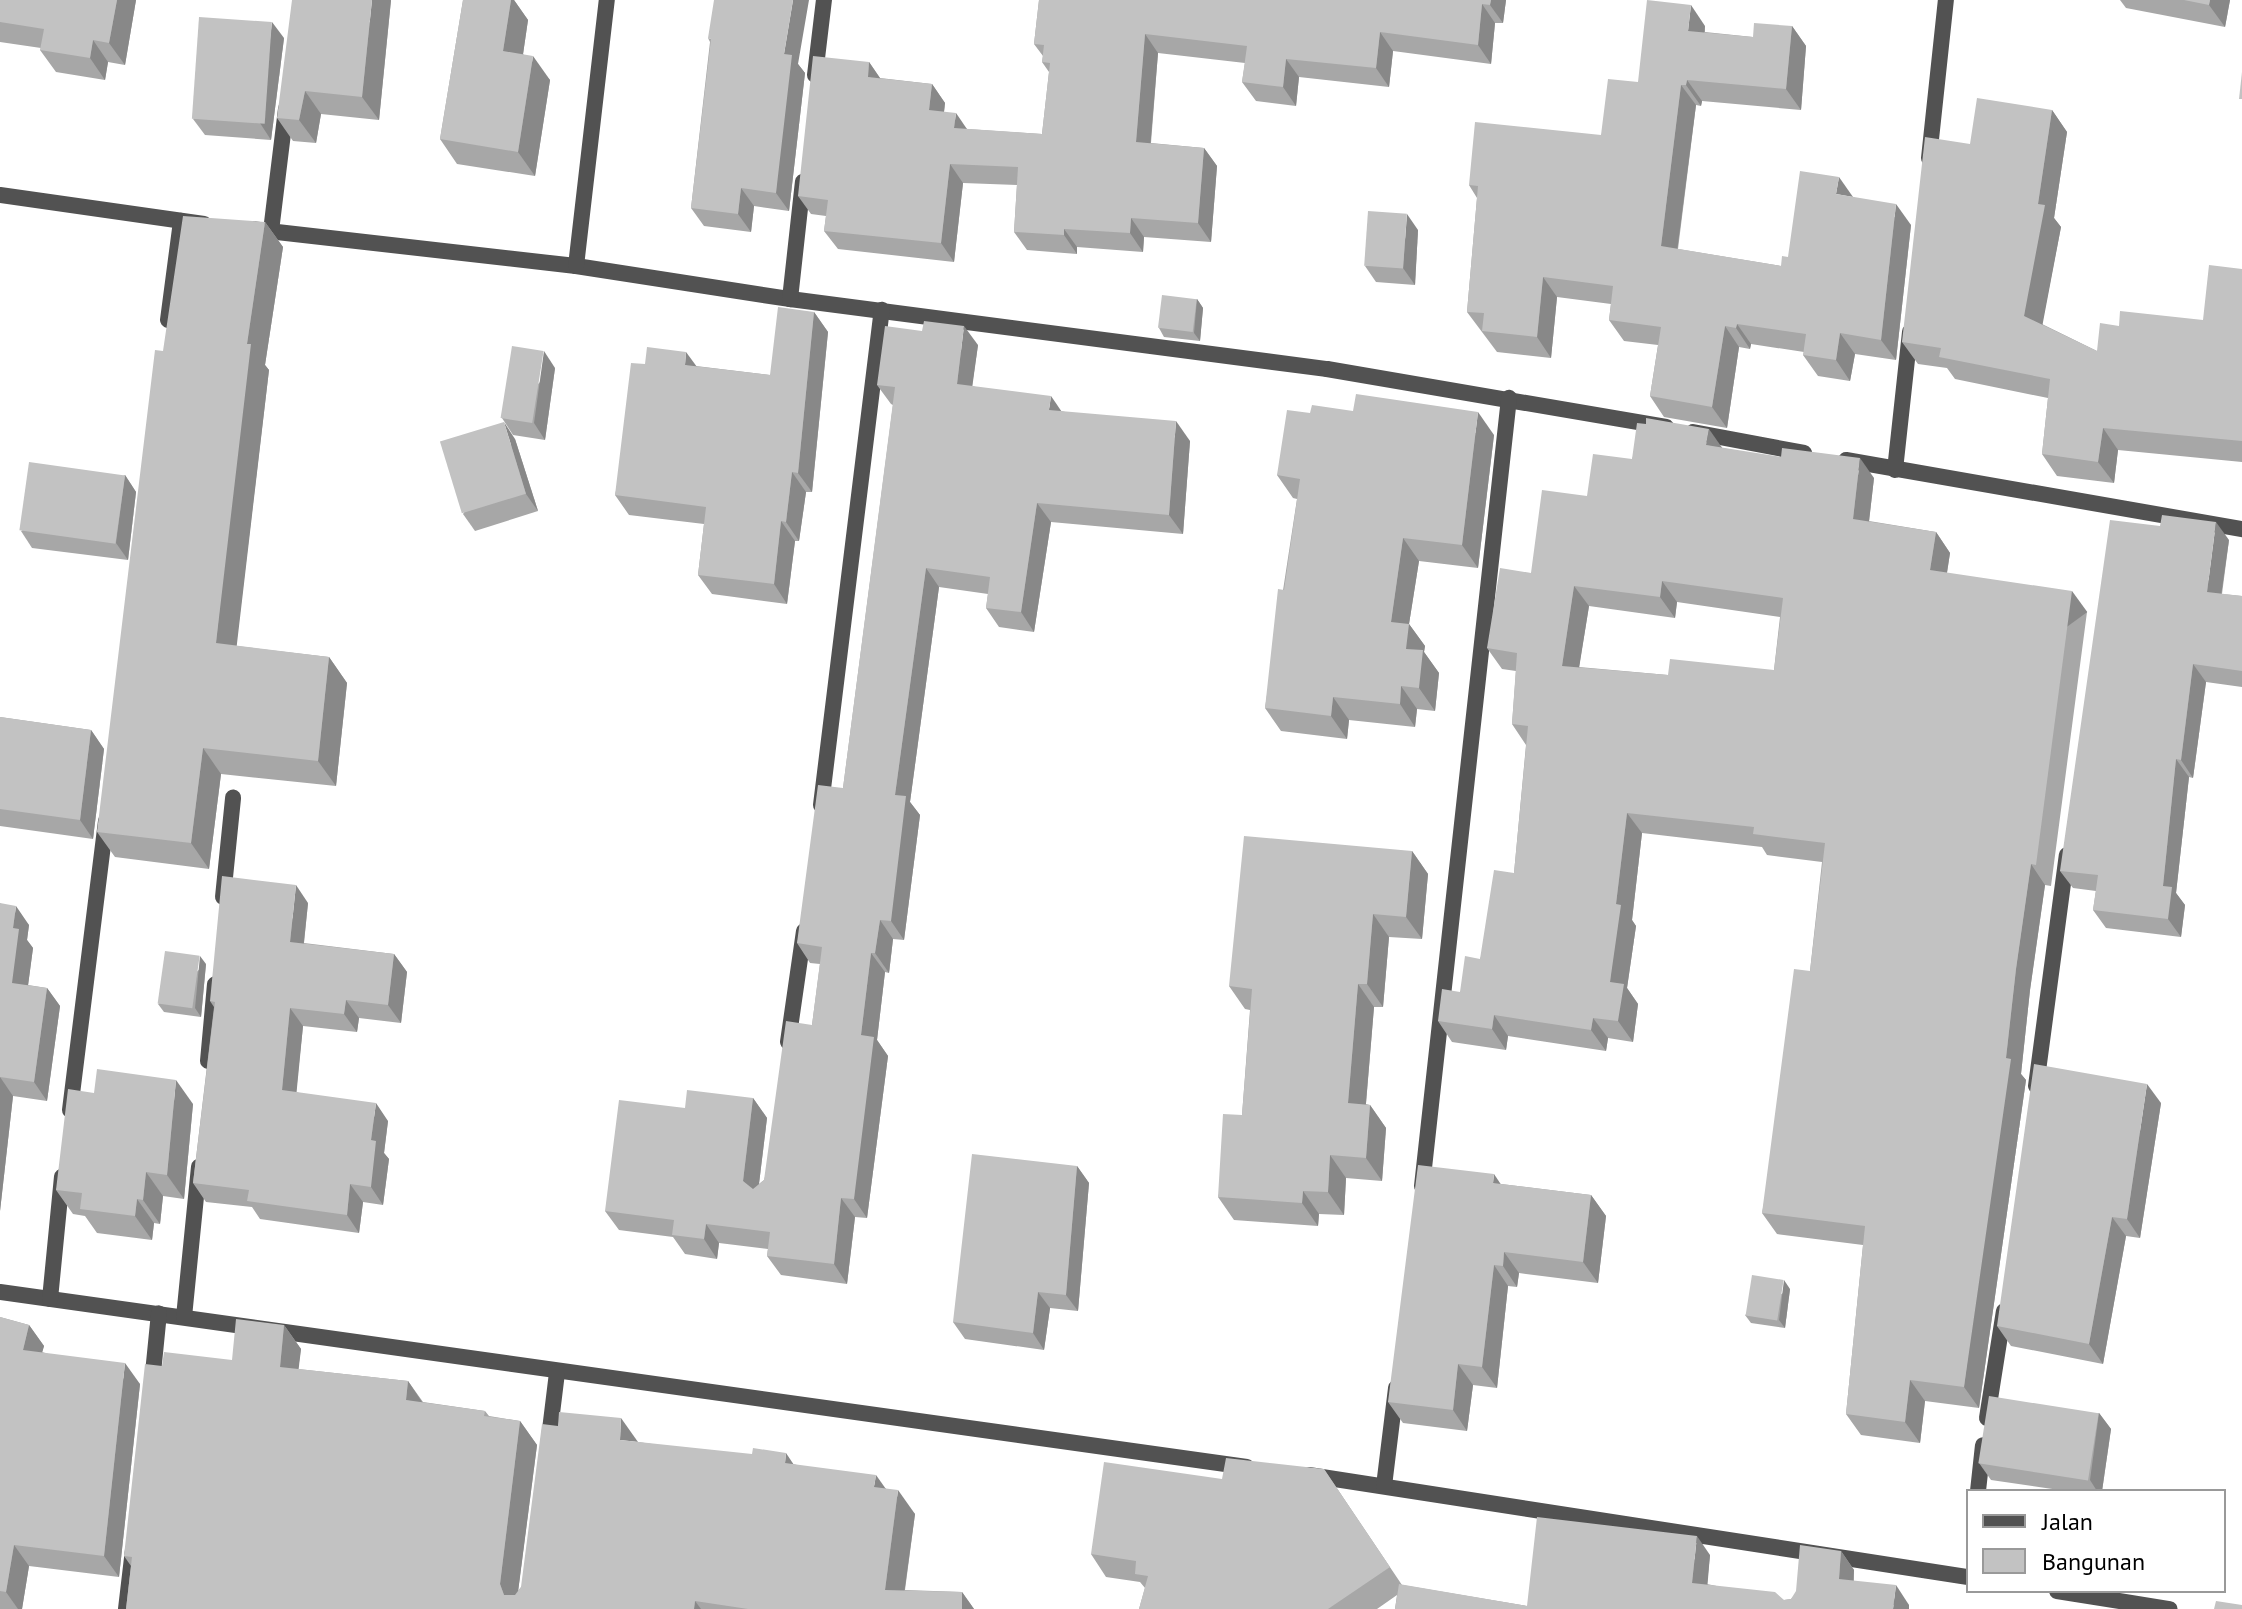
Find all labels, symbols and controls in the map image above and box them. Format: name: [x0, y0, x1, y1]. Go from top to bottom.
legend: [1966, 1489, 2226, 1593]
text: Jalan: [2042, 1506, 2093, 1537]
text: Bangunan: [2042, 1546, 2145, 1577]

